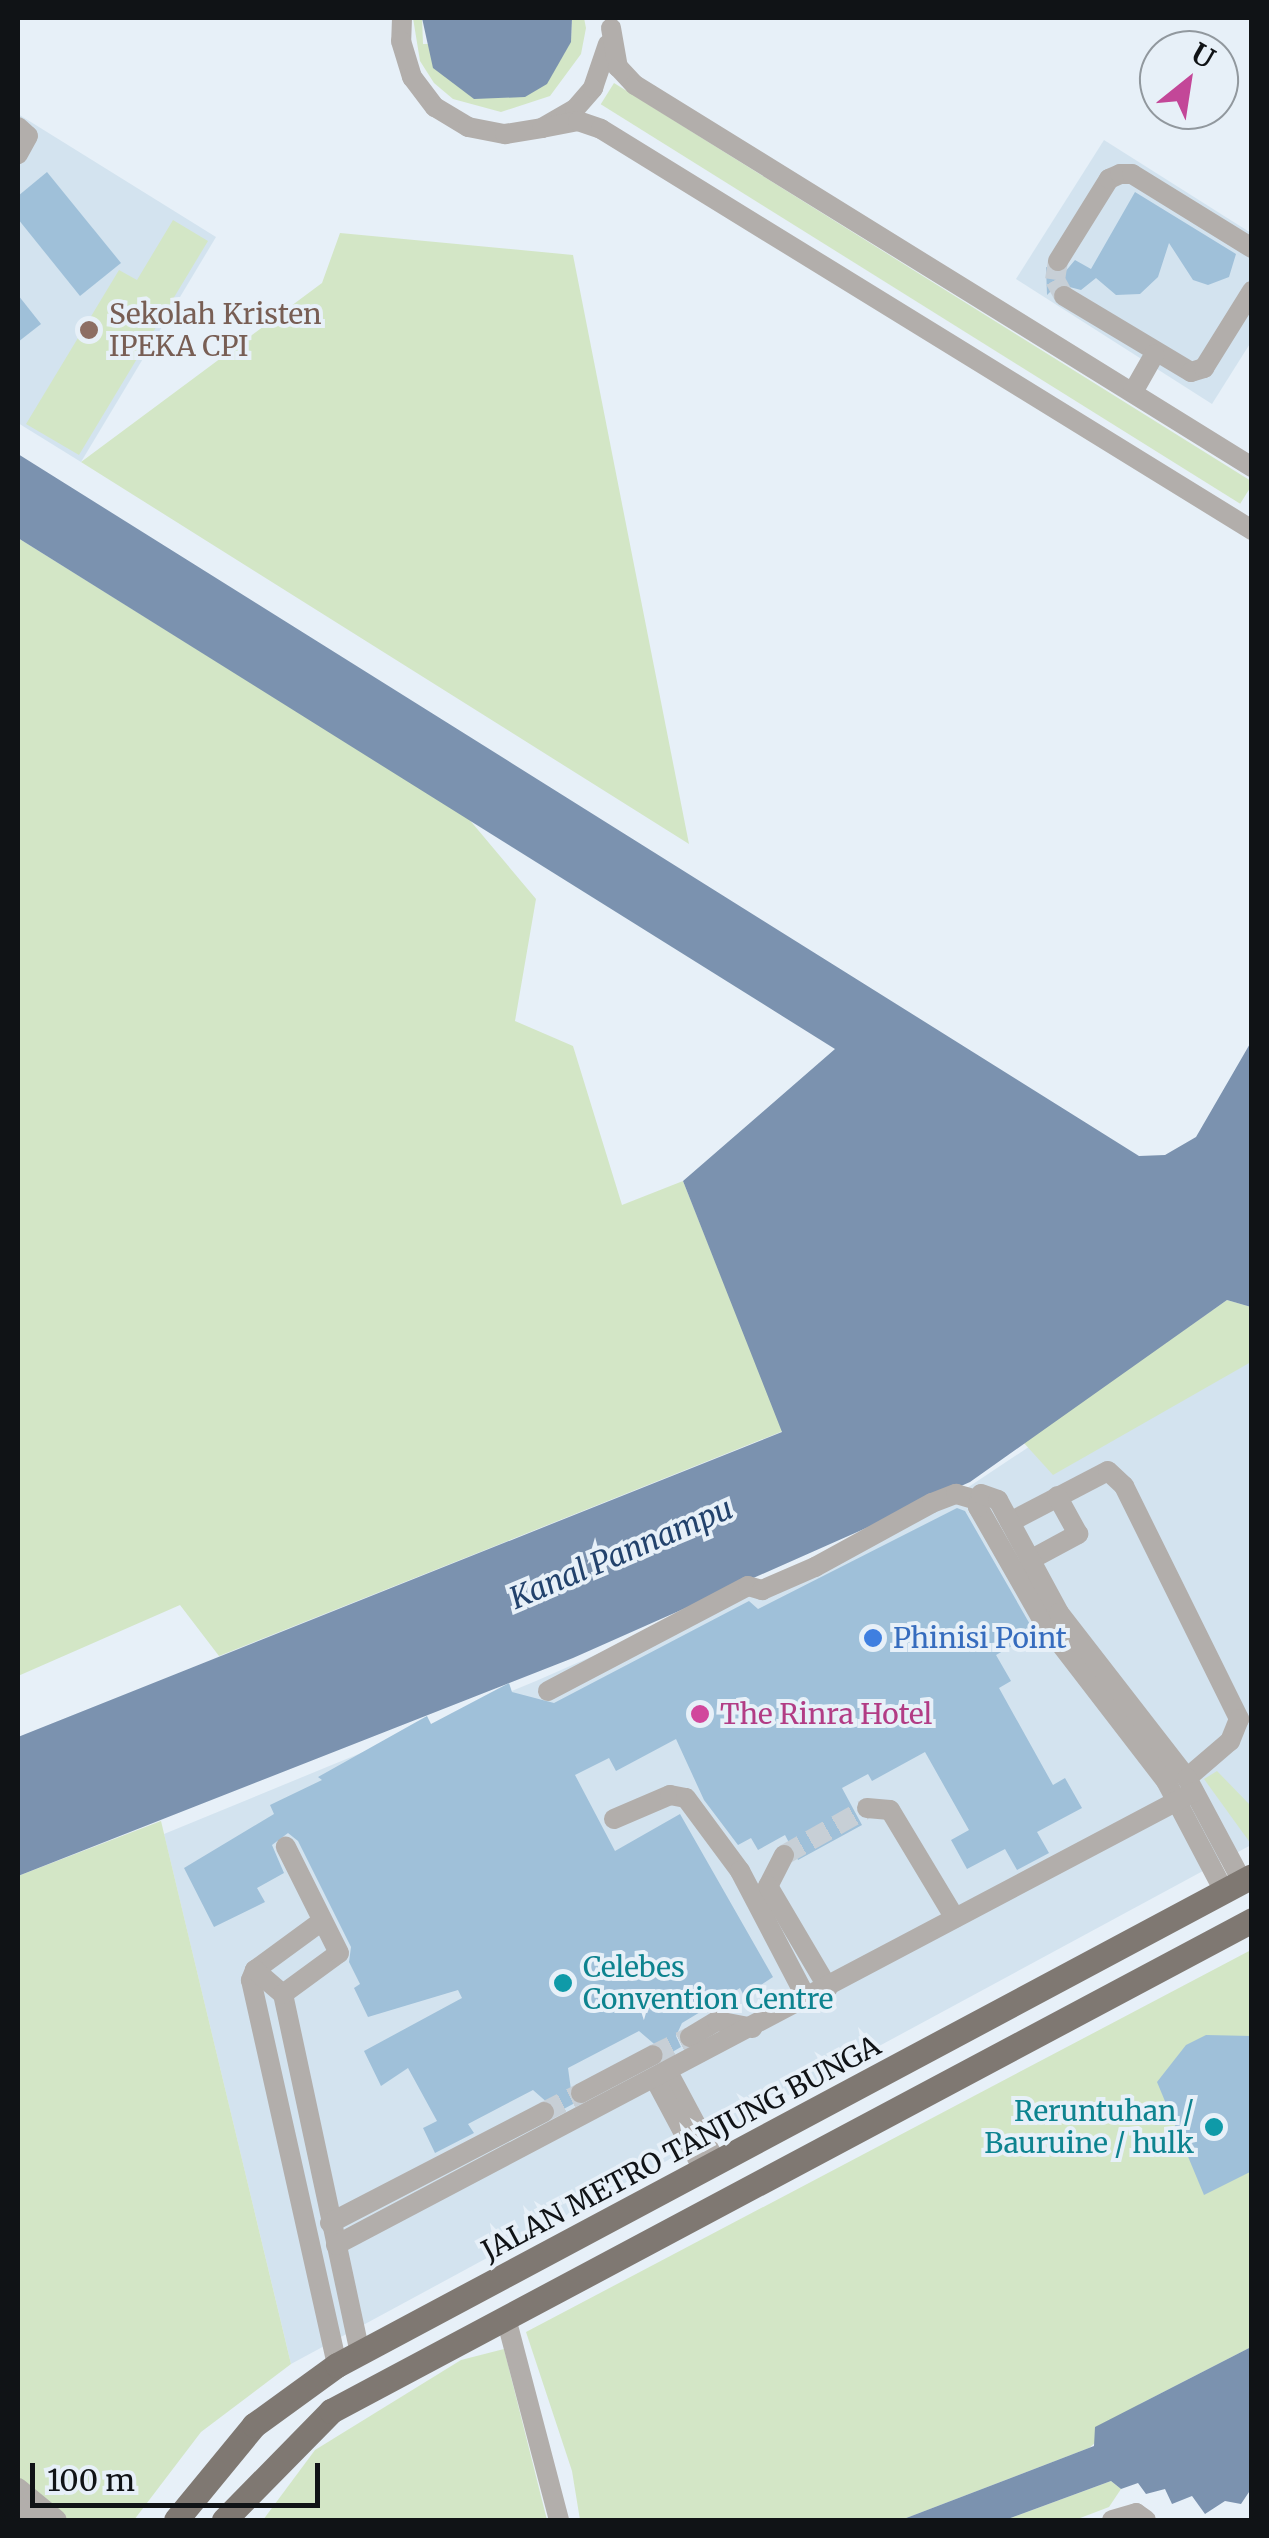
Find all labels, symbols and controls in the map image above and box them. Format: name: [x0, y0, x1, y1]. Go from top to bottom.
north arrow: [1139, 30, 1239, 130]
text: U: [1185, 35, 1221, 77]
place label: Sekolah Kristen IPEKA CPI: [109, 297, 322, 363]
marker: Sekolah Kristen IPEKA CPI: [78, 319, 100, 341]
water label: Kanal Pannampu: [504, 1490, 738, 1616]
place label: Phinisi Point: [893, 1621, 1067, 1655]
marker: Phinisi Point: [862, 1627, 884, 1649]
place label: The Rinra Hotel: [720, 1697, 932, 1731]
marker: The Rinra Hotel: [689, 1703, 711, 1725]
place label: Celebes Convention Centre: [583, 1950, 833, 2016]
marker: Celebes Convention Centre: [552, 1972, 574, 1994]
street label: JALAN METRO TANJUNG BUNGA: [476, 2028, 886, 2268]
place label: Reruntuhan / Bauruine / hulk: [984, 2094, 1194, 2160]
marker: Reruntuhan / Bauruine / hulk: [1203, 2116, 1225, 2138]
scale bar: [35, 2443, 325, 2505]
text: 100 m: [47, 2461, 135, 2499]

